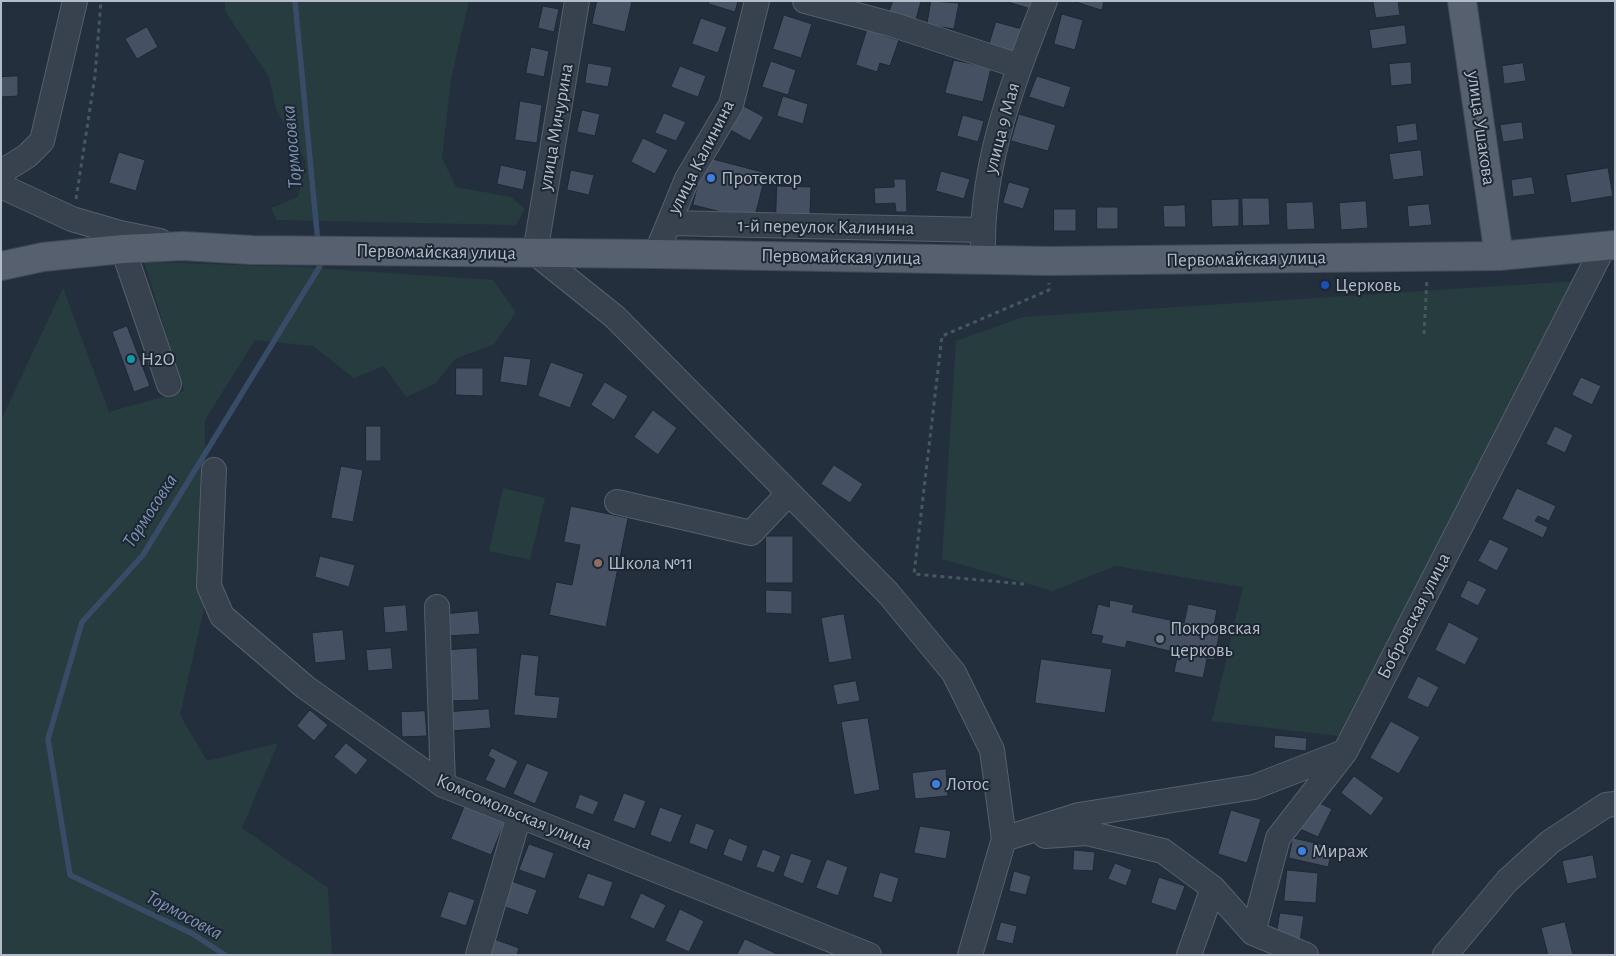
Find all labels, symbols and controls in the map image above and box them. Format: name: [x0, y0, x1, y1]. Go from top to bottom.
street label: улица Мичурина: [534, 62, 578, 192]
street label: улица Ушакова: [1462, 69, 1500, 187]
street label: улица 9 Мая: [979, 80, 1025, 176]
street label: улица Калинина: [662, 96, 740, 218]
water label: Тормосовка: [276, 104, 308, 190]
place label: Протектор: [721, 167, 802, 189]
marker: Протектор: [705, 172, 717, 184]
street label: 1-й переулок Калинина: [737, 214, 915, 240]
street label: Первомайская улица: [356, 239, 516, 265]
street label: Первомайская улица: [761, 244, 921, 270]
street label: Первомайская улица: [1166, 246, 1326, 272]
place label: Церковь: [1335, 274, 1401, 296]
marker: Церковь: [1319, 279, 1331, 291]
place label: H2O: [141, 348, 175, 370]
marker: H2O: [125, 353, 137, 365]
water label: Тормосовка: [117, 469, 183, 553]
street label: Бобровская улица: [1372, 549, 1456, 683]
place label: Школа №11: [608, 552, 693, 574]
marker: Школа №11: [592, 557, 604, 569]
place label: Покровская церковь: [1170, 617, 1261, 661]
marker: Покровская церковь: [1154, 633, 1166, 645]
street label: Комсомольская улица: [433, 769, 595, 855]
place label: Лотос: [946, 773, 989, 795]
marker: Лотос: [930, 778, 942, 790]
place label: Мираж: [1312, 840, 1368, 862]
marker: Мираж: [1296, 845, 1308, 857]
water label: Тормосовка: [141, 885, 227, 945]

